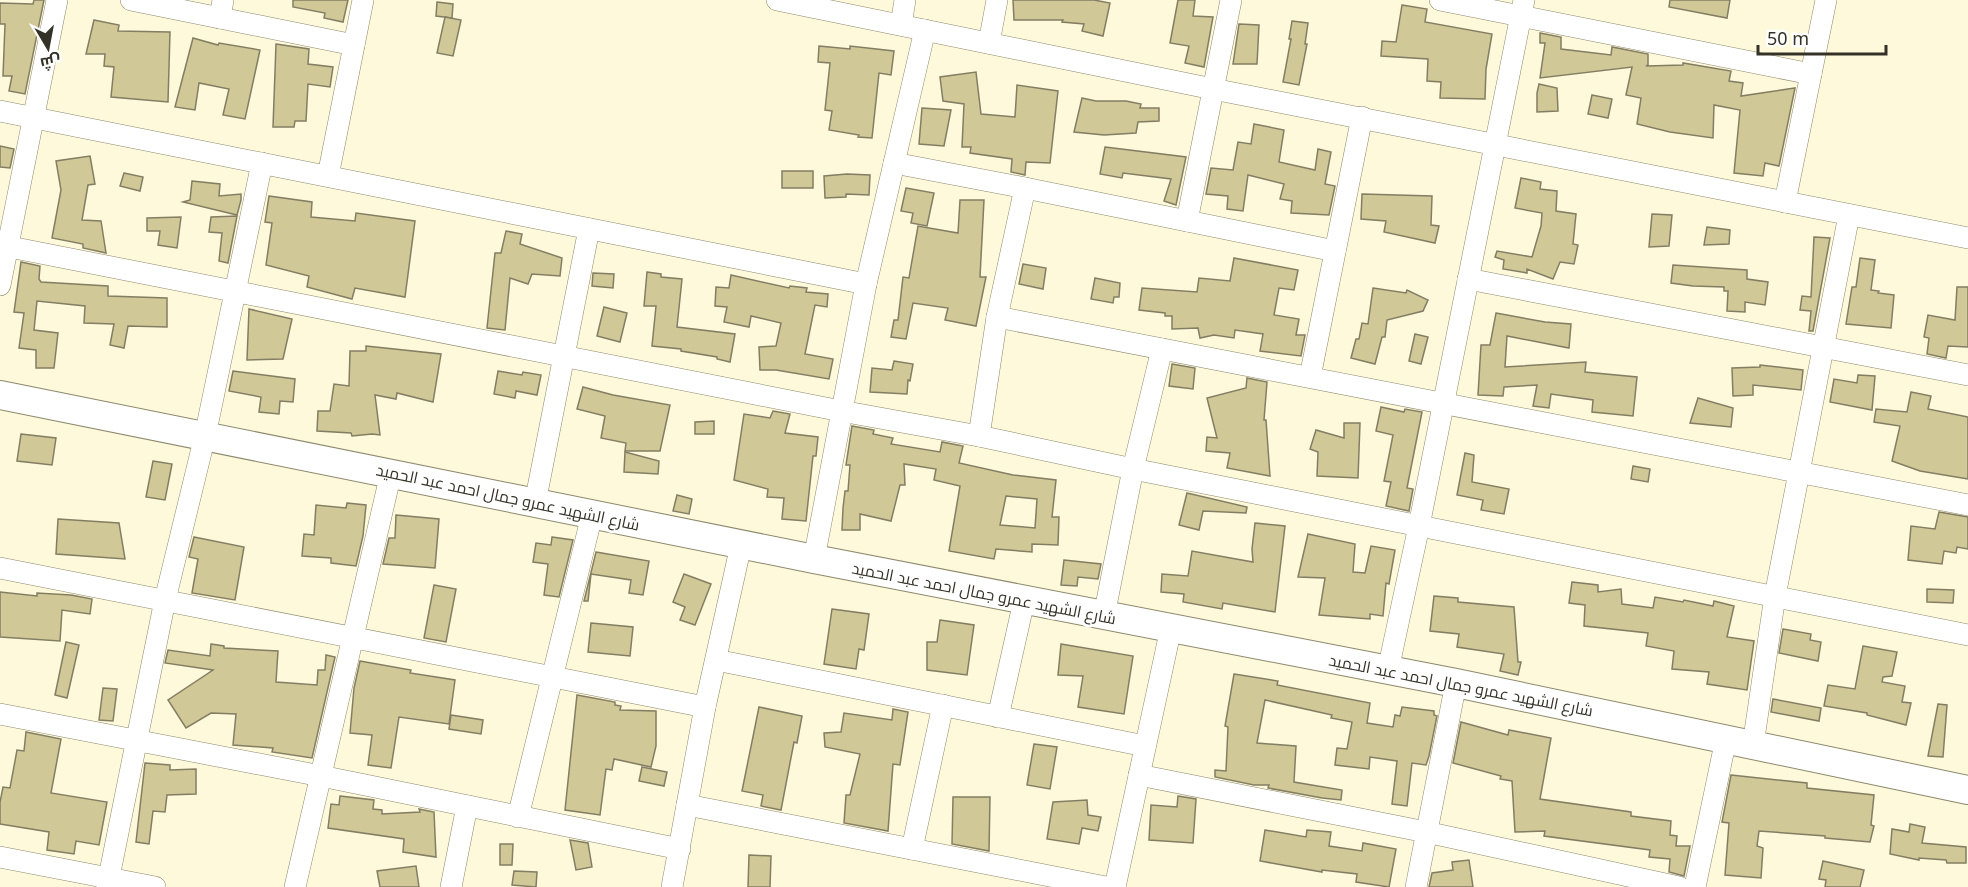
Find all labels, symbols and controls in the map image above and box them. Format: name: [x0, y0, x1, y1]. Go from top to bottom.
north arrow: [18, 18, 78, 78]
scale bar: [1758, 18, 1886, 56]
text: 50 m: [1767, 26, 1809, 50]
text: ش: [39, 50, 63, 75]
street label: شارع الشهيد عمرو جمال احمد عبد الحميد: [374, 458, 642, 537]
street label: شارع الشهيد عمرو جمال احمد عبد الحميد: [850, 557, 1118, 630]
street label: شارع الشهيد عمرو جمال احمد عبد الحميد: [1327, 649, 1595, 722]

